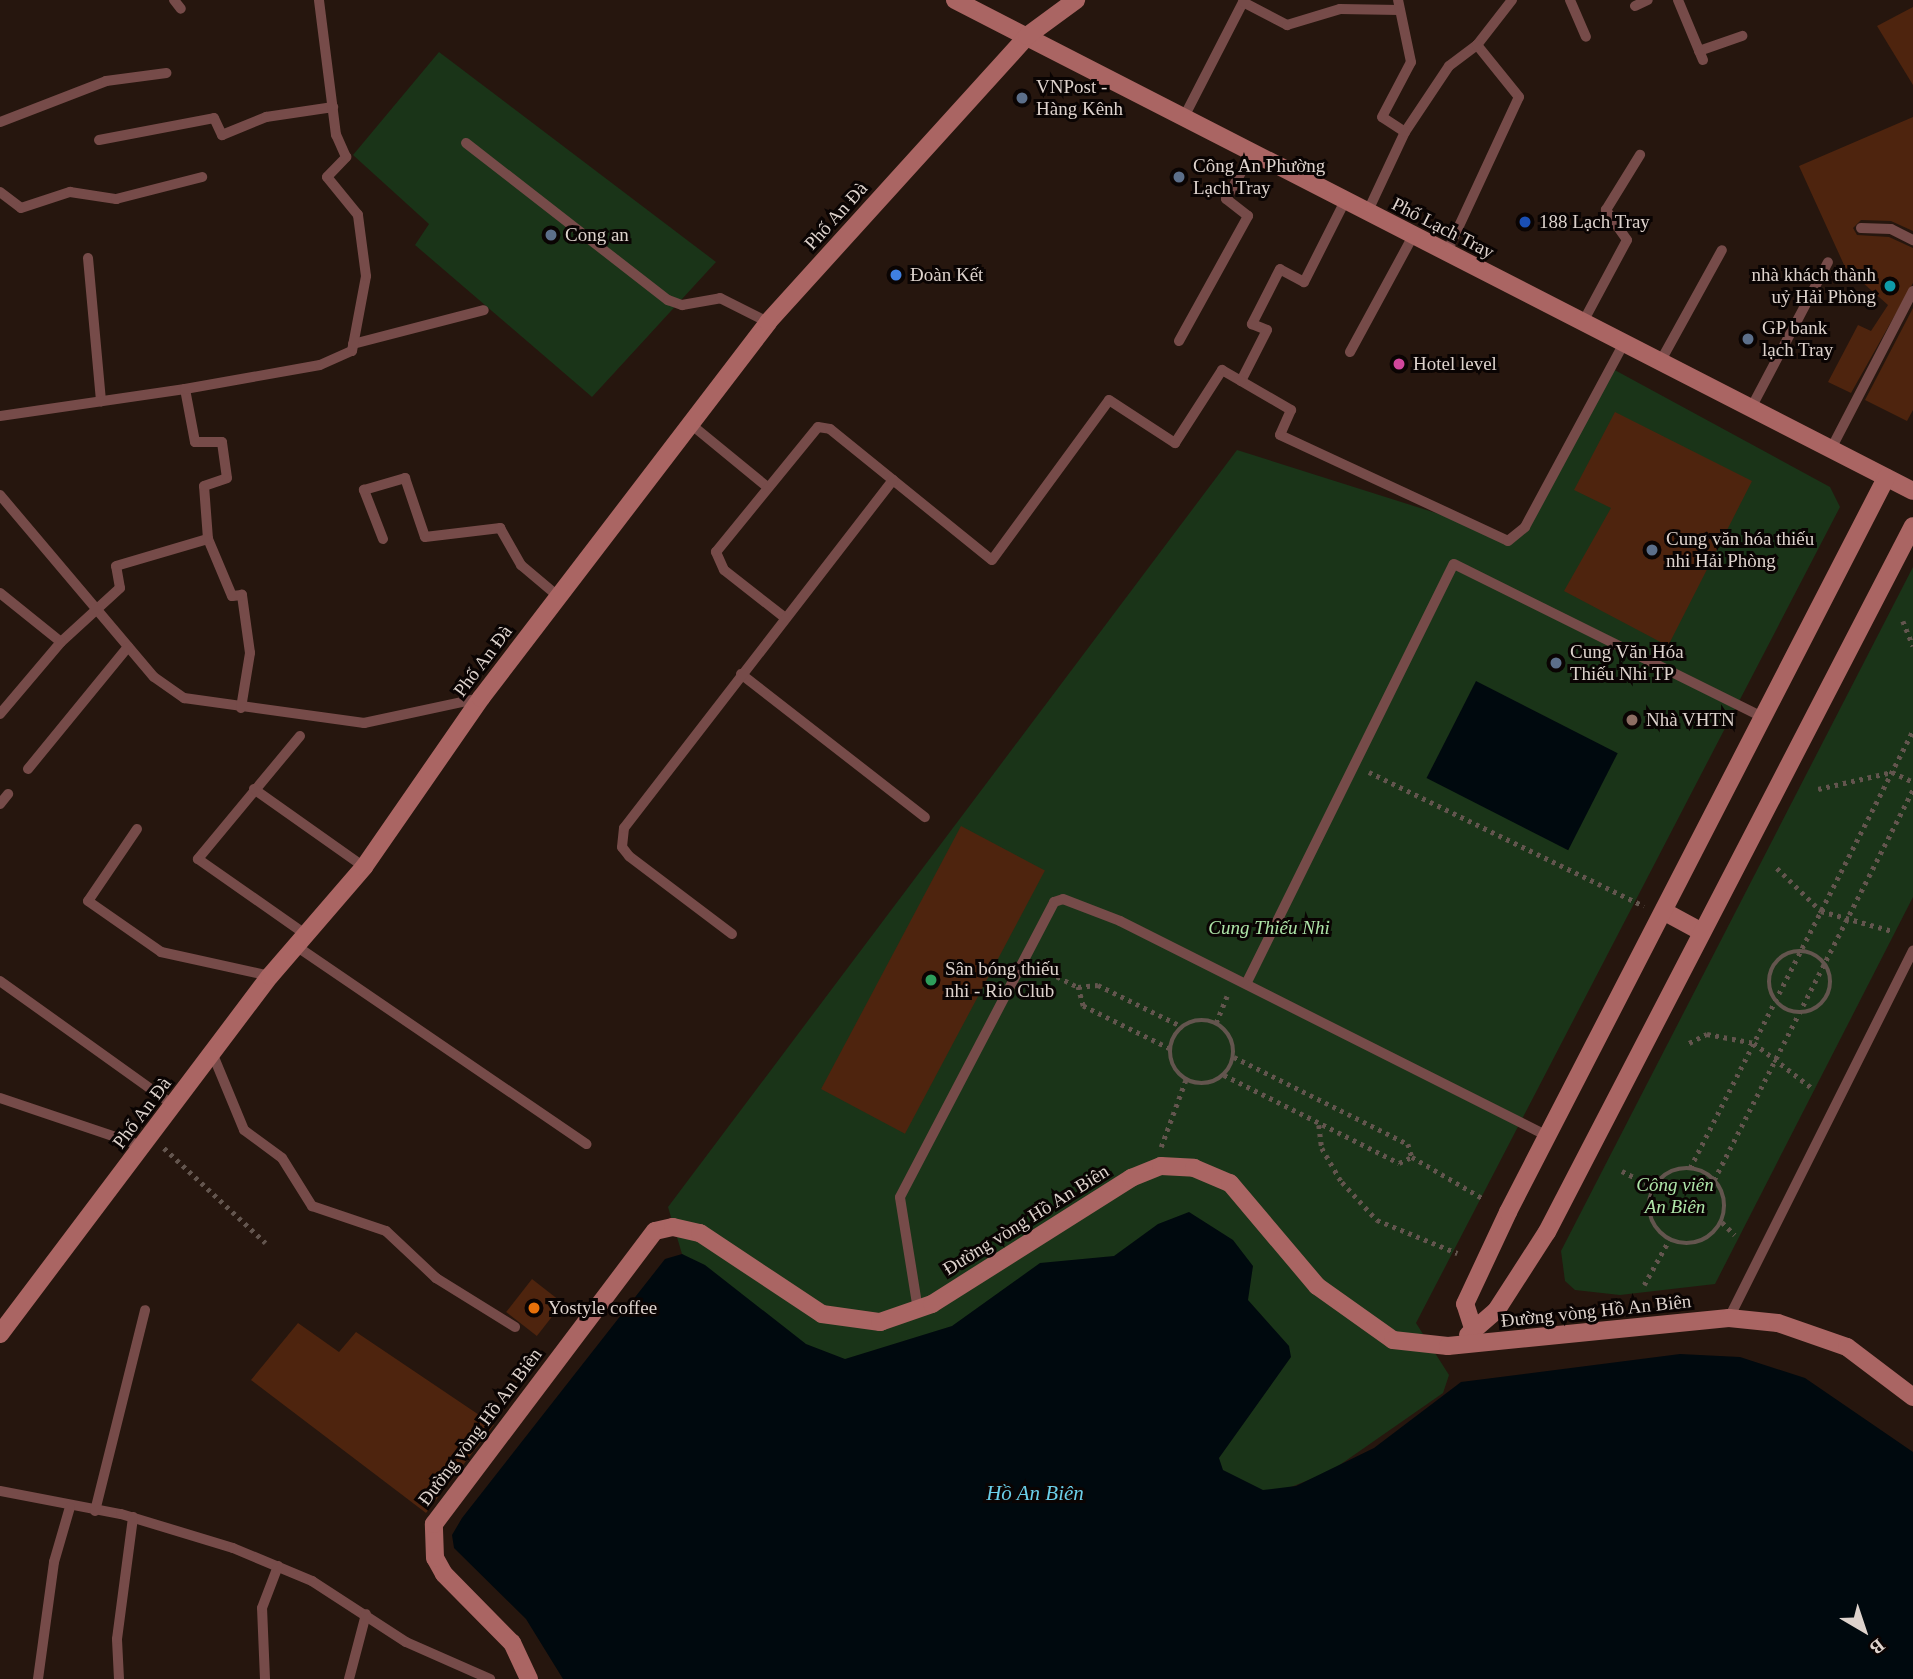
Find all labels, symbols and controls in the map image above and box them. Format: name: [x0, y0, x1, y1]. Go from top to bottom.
place label: VNPost - Hàng Kênh: [1036, 76, 1123, 120]
marker: VNPost - Hàng Kênh: [1014, 90, 1030, 106]
place label: Công An Phường Lạch Tray: [1193, 155, 1326, 199]
marker: Công An Phường Lạch Tray: [1171, 169, 1187, 185]
street label: Phố An Đà: [799, 177, 873, 255]
street label: Phố Lạch Tray: [1388, 192, 1498, 264]
place label: 188 Lạch Tray: [1539, 211, 1650, 233]
marker: 188 Lạch Tray: [1517, 214, 1533, 230]
place label: Cong an: [565, 224, 629, 246]
marker: Cong an: [543, 227, 559, 243]
place label: Đoàn Kết: [910, 264, 983, 286]
place label: nhà khách thành uỷ Hải Phòng: [1751, 264, 1876, 308]
marker: Đoàn Kết: [888, 267, 904, 283]
marker: nhà khách thành uỷ Hải Phòng: [1882, 278, 1898, 294]
place label: GP bank lạch Tray: [1762, 317, 1834, 361]
marker: GP bank lạch Tray: [1740, 331, 1756, 347]
place label: Hotel level: [1413, 353, 1497, 375]
marker: Hotel level: [1391, 356, 1407, 372]
place label: Cung văn hóa thiếu nhi Hải Phòng: [1666, 528, 1814, 572]
marker: Cung văn hóa thiếu nhi Hải Phòng: [1644, 542, 1660, 558]
street label: Phố An Đà: [448, 620, 518, 702]
place label: Cung Văn Hóa Thiếu Nhi TP: [1570, 641, 1684, 685]
marker: Cung Văn Hóa Thiếu Nhi TP: [1548, 655, 1564, 671]
place label: Nhà VHTN: [1646, 709, 1735, 731]
marker: Nhà VHTN: [1624, 712, 1640, 728]
park label: Cung Thiếu Nhi: [1208, 917, 1330, 939]
place label: Sân bóng thiếu nhi - Rio Club: [945, 958, 1059, 1002]
marker: Sân bóng thiếu nhi - Rio Club: [923, 972, 939, 988]
street label: Phố An Đà: [107, 1072, 177, 1154]
street label: Đường vòng Hồ An Biên: [938, 1159, 1114, 1281]
park label: Công viên An Biên: [1636, 1174, 1714, 1218]
street label: Đường vòng Hồ An Biên: [1499, 1290, 1693, 1332]
place label: Yostyle coffee: [548, 1297, 657, 1319]
marker: Yostyle coffee: [526, 1300, 542, 1316]
street label: Đường vòng Hồ An Biên: [413, 1343, 547, 1511]
water label: Hồ An Biên: [986, 1480, 1084, 1506]
north arrow: [1829, 1595, 1899, 1665]
text: B: [1866, 1635, 1889, 1659]

